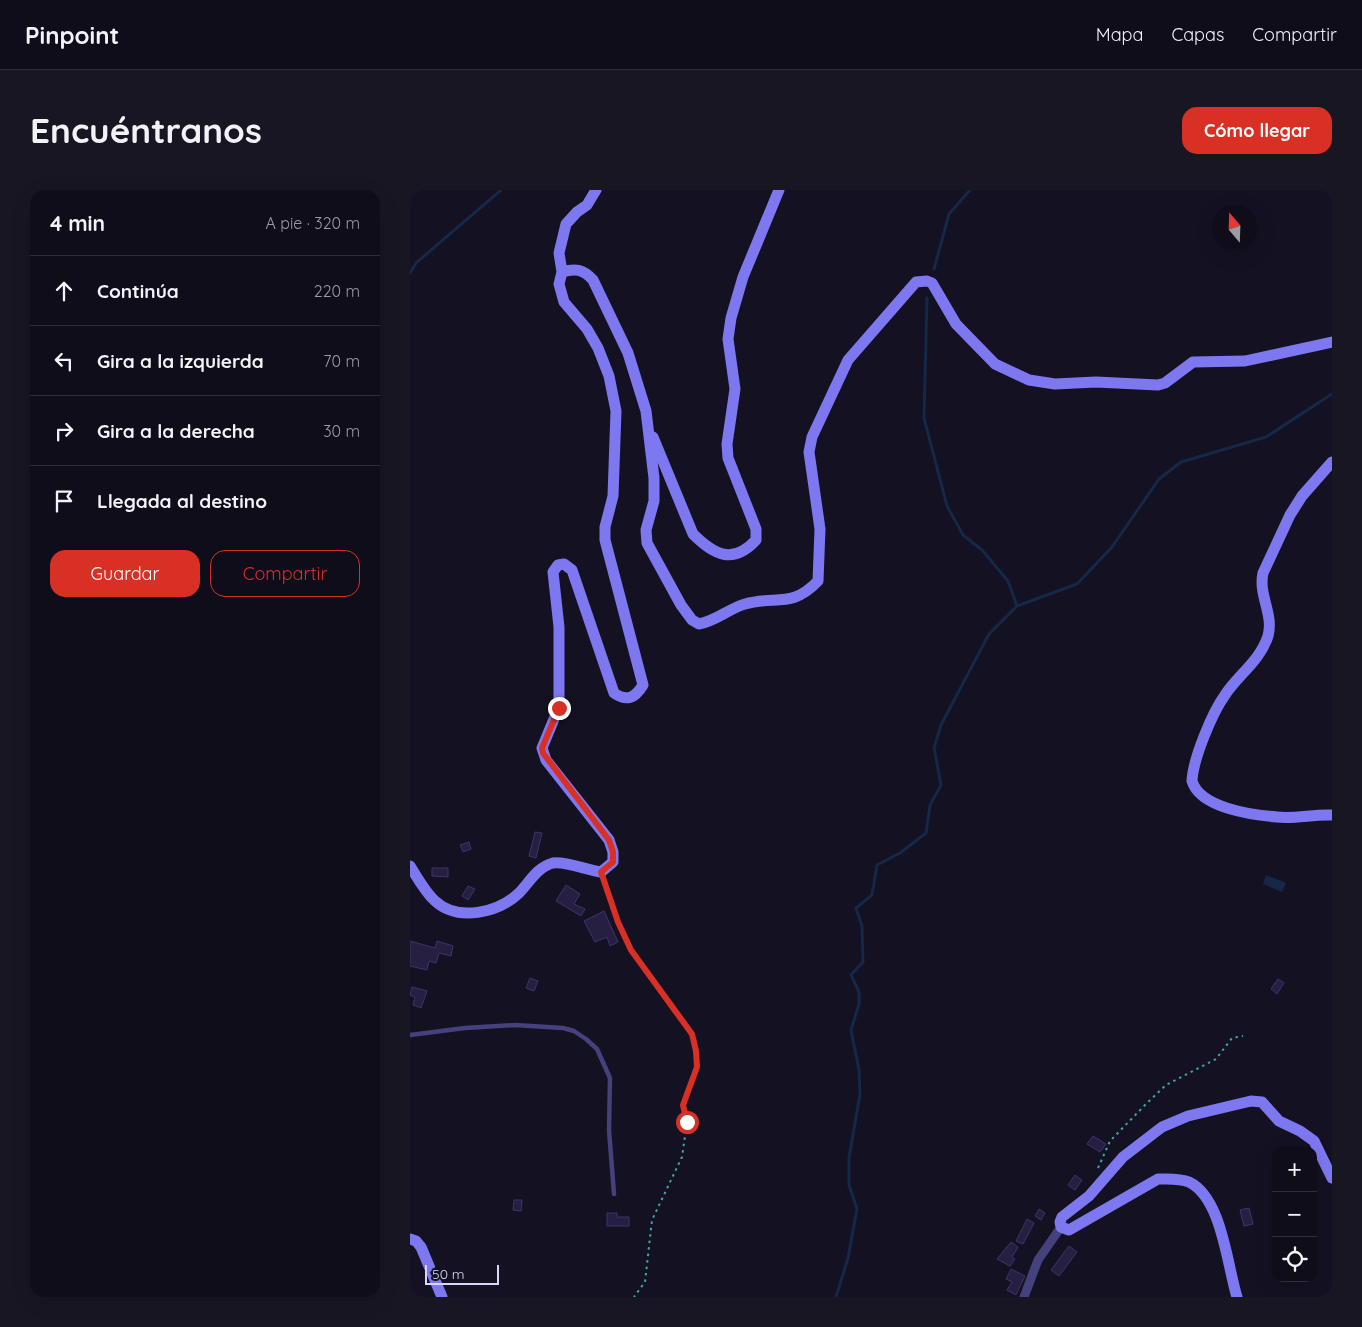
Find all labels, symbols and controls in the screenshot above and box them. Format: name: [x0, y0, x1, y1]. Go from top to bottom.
text: Pinpoint: [25, 20, 119, 50]
text: Mapa: [1096, 23, 1143, 46]
text: Capas: [1171, 23, 1224, 46]
text: Compartir: [1252, 23, 1337, 46]
button: Cómo llegar: [1182, 107, 1332, 154]
text: Encuéntranos: [30, 108, 262, 152]
north arrow: [1212, 205, 1257, 250]
text: 4 min: [50, 210, 105, 236]
text: A pie · 320 m: [266, 213, 360, 233]
icon: ahead: [50, 277, 78, 305]
text: Continúa: [97, 279, 179, 303]
text: 220 m: [314, 281, 360, 301]
icon: left: [50, 347, 78, 375]
text: Gira a la izquierda: [97, 349, 264, 373]
text: 70 m: [323, 351, 360, 371]
icon: right: [50, 417, 78, 445]
text: Gira a la derecha: [97, 419, 255, 443]
text: 30 m: [323, 421, 360, 441]
icon: arrive: [50, 487, 78, 515]
text: Llegada al destino: [97, 489, 267, 513]
button: Guardar: [50, 550, 200, 597]
button: Compartir: [210, 550, 360, 597]
route end: [548, 697, 571, 720]
route start: [676, 1111, 699, 1134]
map controls: [1272, 1147, 1317, 1282]
button: +: [1272, 1147, 1317, 1192]
button: −: [1272, 1192, 1317, 1237]
button: locate: [1272, 1237, 1317, 1282]
scale bar: [425, 1262, 499, 1285]
text: 50 m: [432, 1265, 465, 1283]

